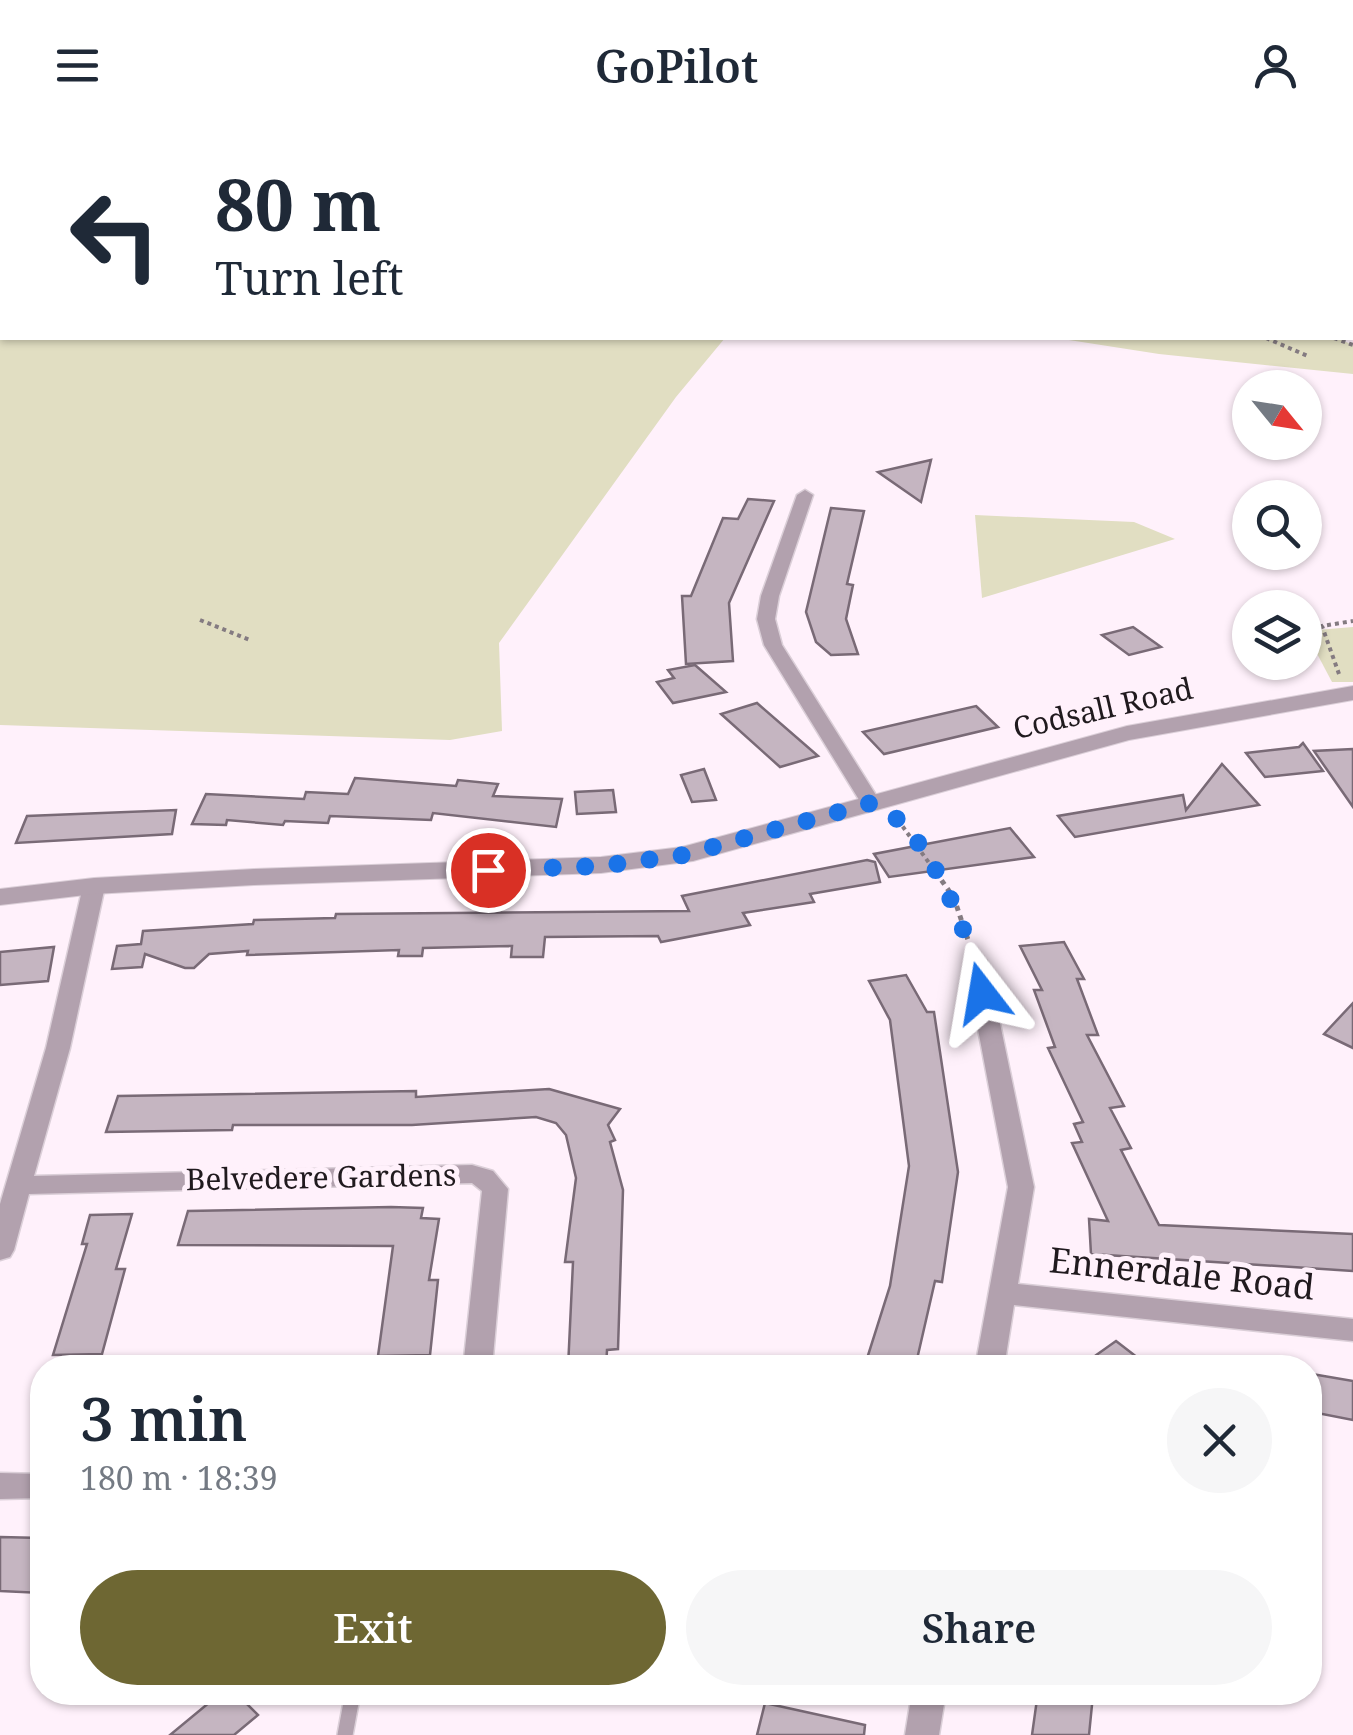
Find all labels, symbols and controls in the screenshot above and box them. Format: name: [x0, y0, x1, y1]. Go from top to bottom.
text: GoPilot: [595, 35, 758, 96]
icon: menu: [50, 38, 105, 93]
icon: person: [1248, 38, 1303, 93]
text: 80 m: [215, 156, 381, 252]
icon: left: [50, 170, 180, 300]
text: Turn left: [215, 247, 404, 308]
north arrow: [1232, 370, 1322, 460]
map controls: [1232, 370, 1322, 680]
button: search: [1232, 480, 1322, 570]
button: layers: [1232, 590, 1322, 680]
street label: Codsall Road: [1009, 667, 1197, 748]
pin: [446, 828, 531, 913]
icon: arrive: [461, 843, 516, 898]
position arrow: [930, 941, 1034, 1045]
street label: Belvedere Gardens: [185, 1154, 457, 1199]
street label: Ennerdale Road: [1047, 1235, 1317, 1310]
text: 3 min: [80, 1377, 248, 1459]
button: close: [1167, 1388, 1272, 1493]
text: 180 m · 18:39: [80, 1456, 278, 1499]
button: Exit: [80, 1570, 666, 1685]
button: Share: [686, 1570, 1272, 1685]

